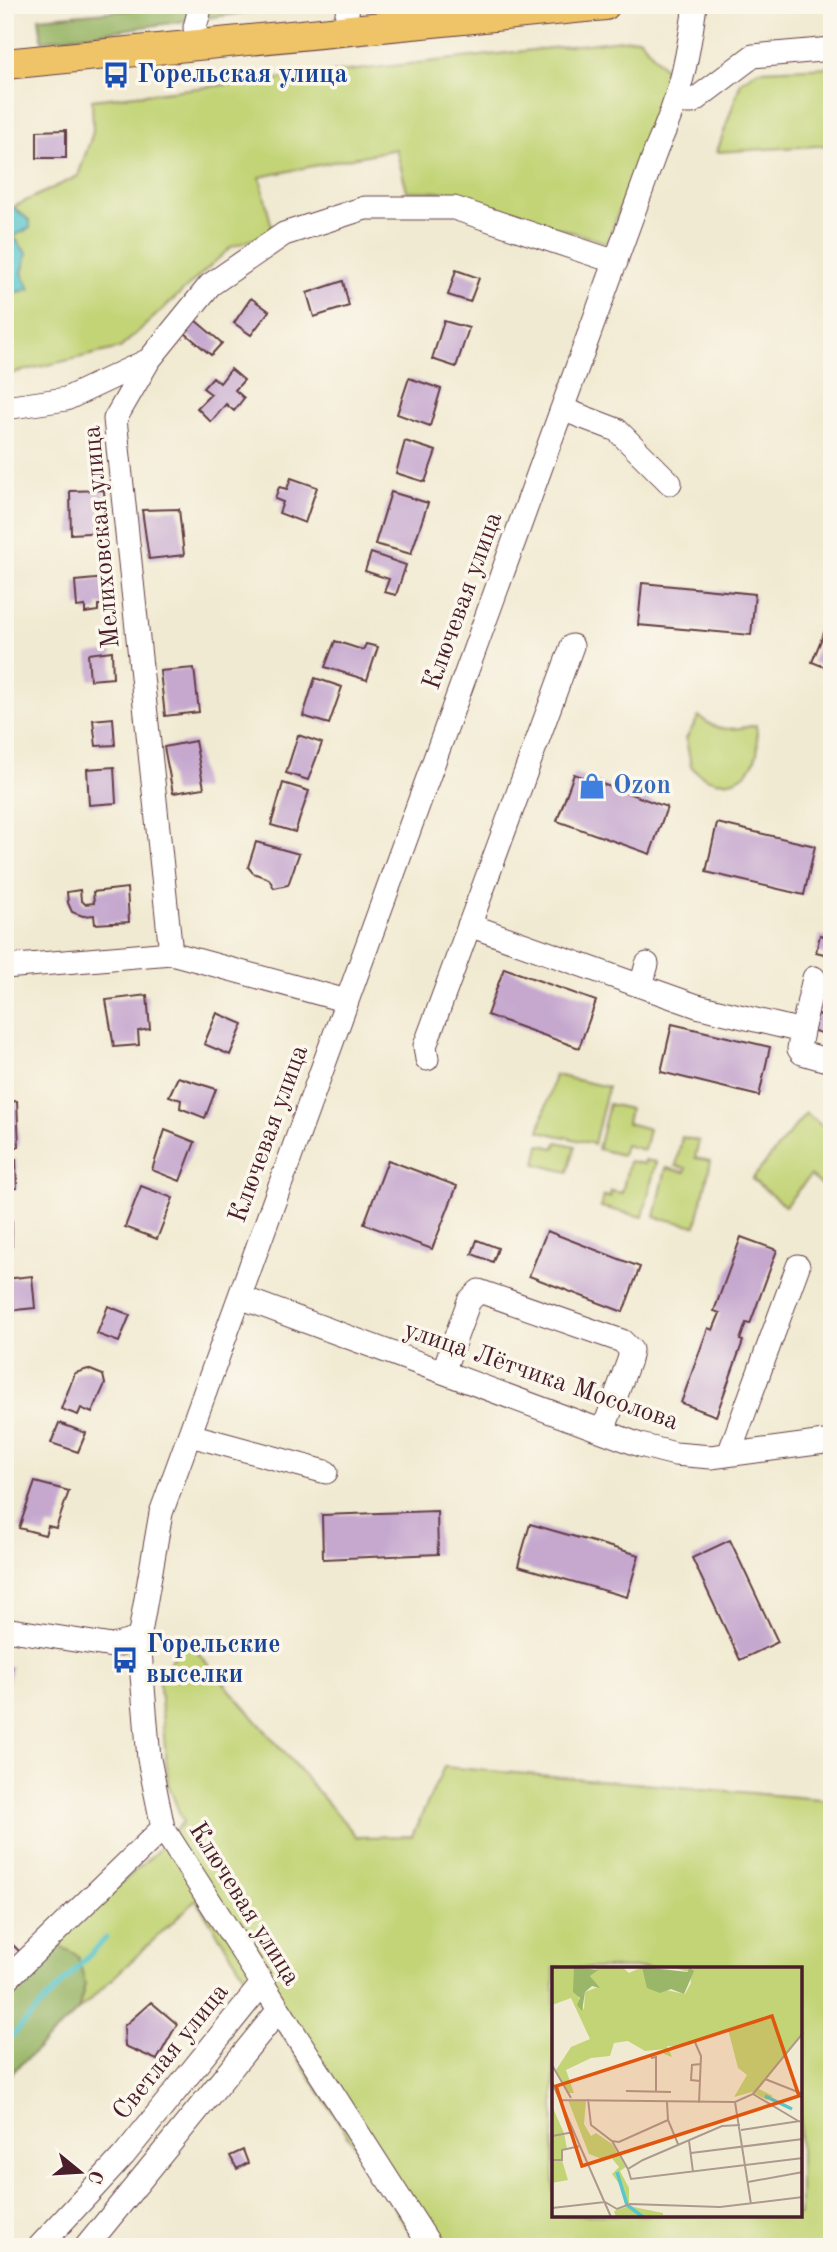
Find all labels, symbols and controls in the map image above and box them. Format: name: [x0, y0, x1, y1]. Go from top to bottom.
bus stop icon: Горельская улица: [101, 60, 131, 90]
place label: Горельская улица: [137, 62, 348, 88]
street label: Мелиховская улица: [79, 424, 125, 650]
street label: Ключевая улица: [419, 509, 507, 693]
shop icon: Ozon: [577, 771, 607, 801]
place label: Ozon: [613, 773, 671, 799]
street label: Ключевая улица: [225, 1042, 313, 1226]
street label: улица Лётчика Мосолова: [400, 1317, 682, 1435]
place label: Горельские выселки: [146, 1632, 280, 1688]
bus stop icon: Горельские выселки: [110, 1645, 140, 1675]
street label: Ключевая улица: [183, 1818, 305, 1990]
inset map: [552, 1967, 802, 2217]
street label: Светлая улица: [108, 1979, 234, 2125]
north arrow: [46, 2136, 116, 2206]
text: С: [83, 2168, 105, 2185]

